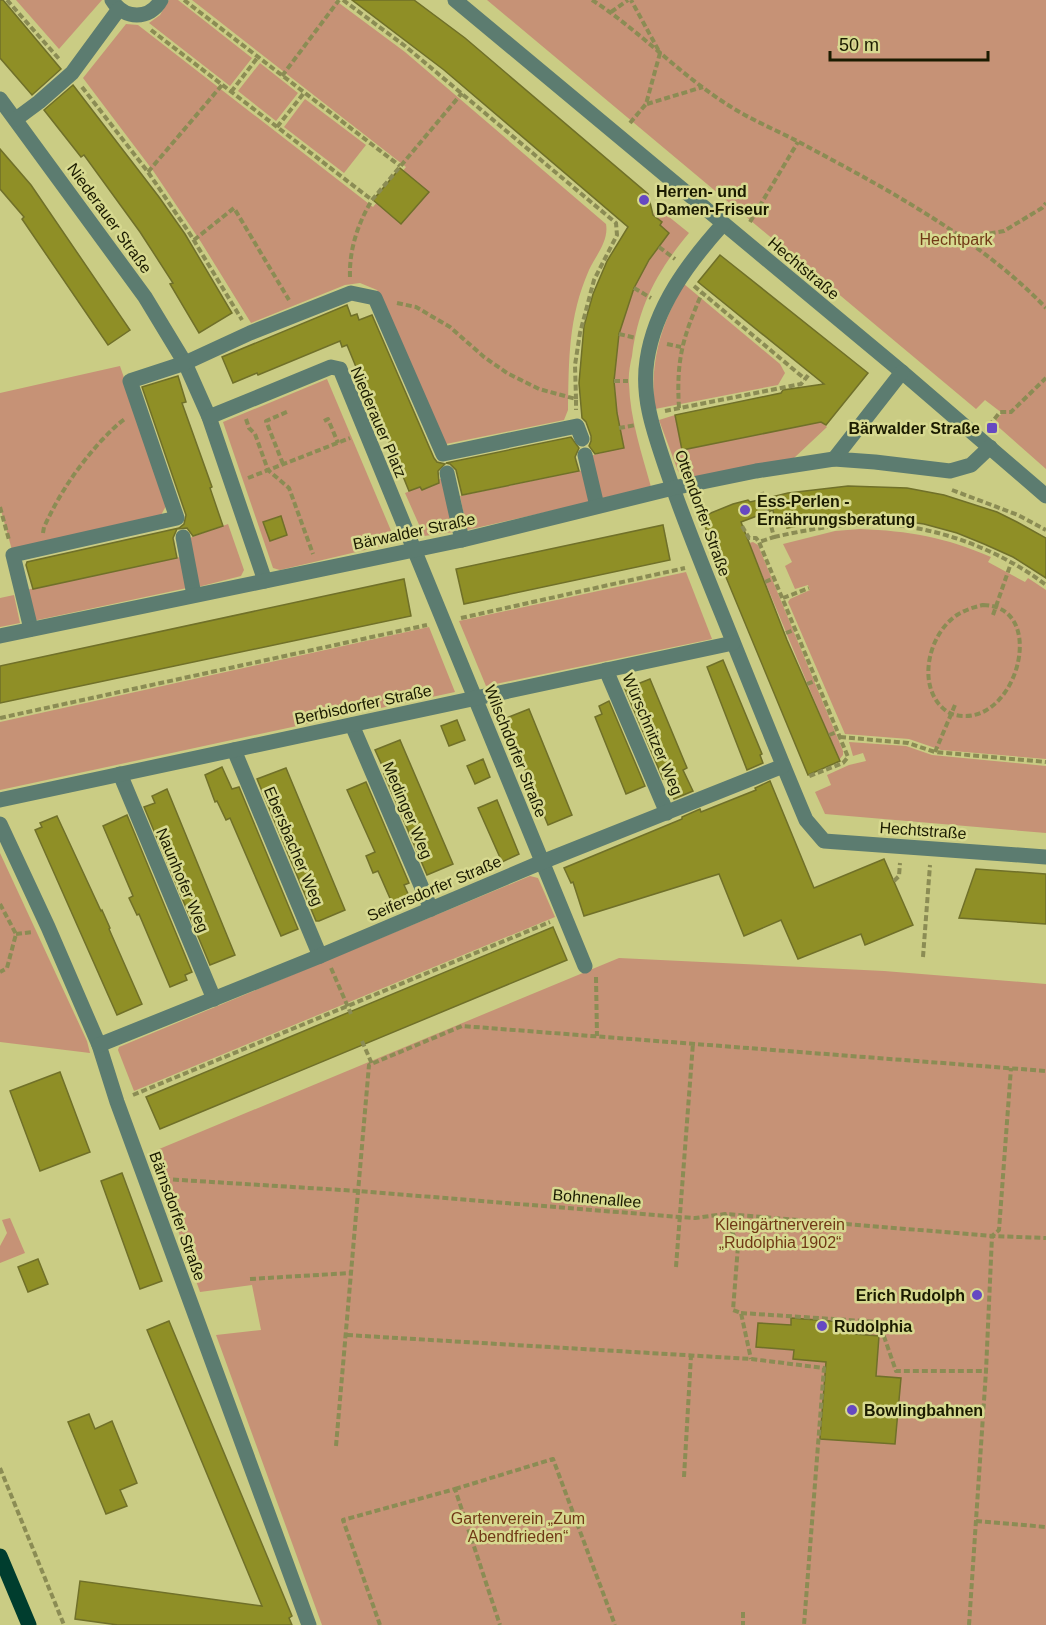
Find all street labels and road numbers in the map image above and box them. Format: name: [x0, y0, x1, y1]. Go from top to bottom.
street label: Niederauer Straße: [64, 160, 155, 277]
street label: Hechtstraße: [765, 234, 843, 303]
street label: Niederauer Platz: [347, 364, 410, 480]
street label: Ottendorfer Straße: [672, 448, 733, 579]
street label: Bärwalder Straße: [351, 510, 477, 553]
street label: Würschnitzer Weg: [619, 671, 686, 798]
street label: Berbisdorfer Straße: [293, 682, 433, 727]
street label: Wilschdorfer Straße: [481, 682, 550, 820]
street label: Medinger Weg: [379, 759, 436, 861]
street label: Ebersbacher Weg: [261, 784, 326, 908]
street label: Hechtstraße: [879, 819, 967, 842]
street label: Naunhofer Weg: [153, 825, 212, 935]
street label: Seifersdorfer Straße: [365, 852, 504, 924]
street label: Bärnsdorfer Straße: [146, 1149, 209, 1283]
street label: Bohnenallee: [552, 1186, 642, 1211]

